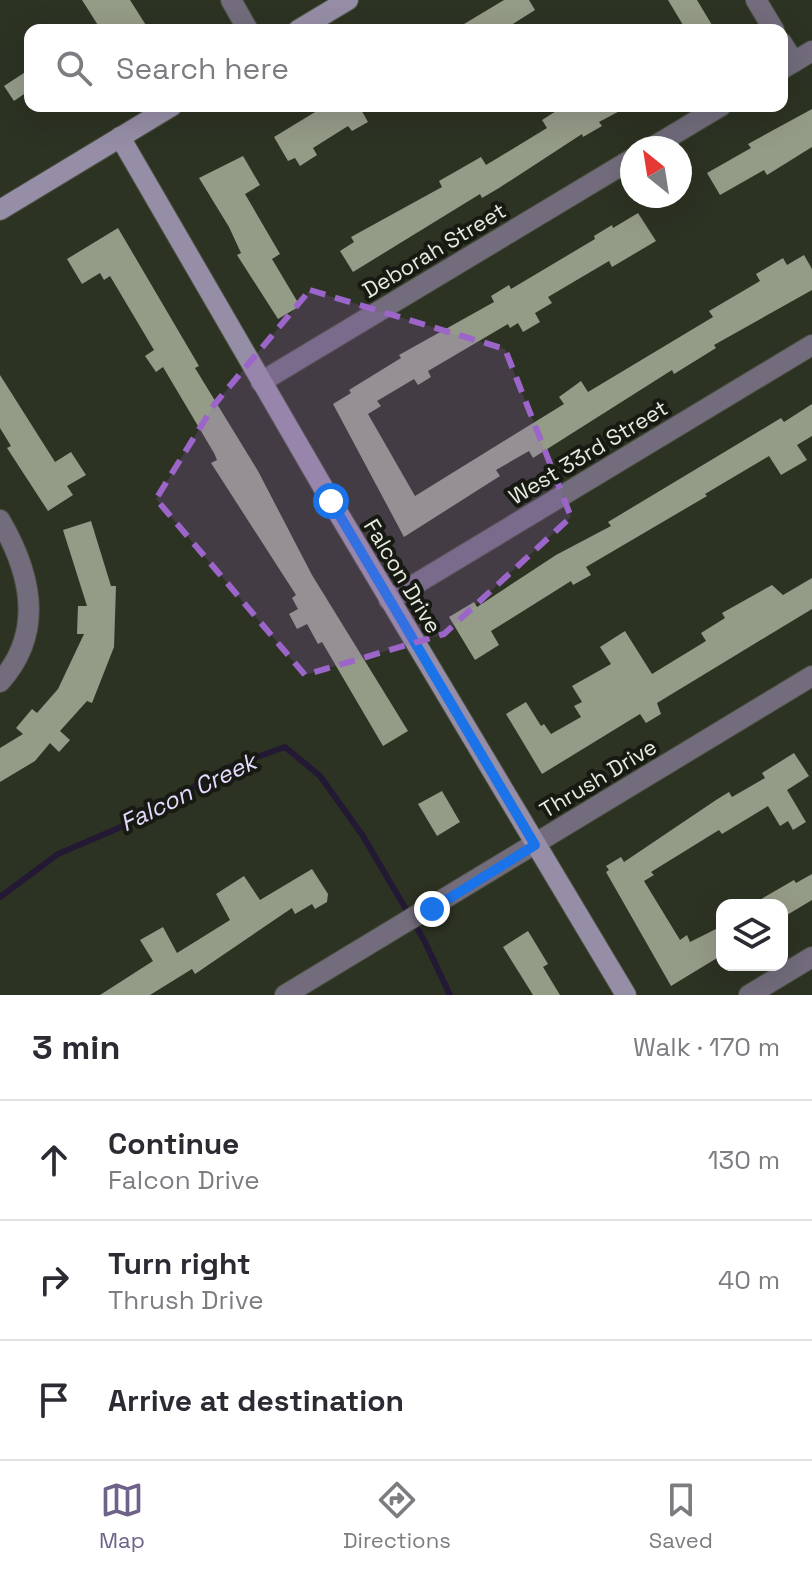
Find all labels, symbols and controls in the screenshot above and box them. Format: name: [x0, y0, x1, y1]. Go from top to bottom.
search box: [24, 24, 788, 112]
icon: search: [52, 46, 96, 90]
text: Search here: [116, 49, 289, 88]
north arrow: [620, 136, 692, 208]
street label: Deborah Street: [357, 196, 511, 304]
street label: West 33rd Street: [503, 393, 673, 511]
route start: [313, 483, 349, 519]
street label: Falcon Drive: [358, 514, 448, 638]
street label: Thrush Drive: [534, 732, 662, 824]
water label: Falcon Creek: [115, 744, 264, 838]
route end: [414, 891, 450, 927]
map controls: [716, 899, 788, 971]
button: layers: [716, 899, 788, 971]
text: 3 min: [32, 1026, 120, 1069]
text: Walk · 170 m: [633, 1030, 780, 1064]
text: Continue: [108, 1124, 239, 1163]
icon: ahead: [32, 1138, 76, 1182]
text: 130 m: [708, 1143, 780, 1177]
text: Falcon Drive: [108, 1163, 260, 1197]
text: Turn right: [108, 1244, 251, 1283]
icon: right: [32, 1258, 76, 1302]
text: 40 m: [718, 1263, 780, 1297]
text: Thrush Drive: [108, 1283, 264, 1317]
icon: arrive: [32, 1378, 76, 1422]
text: Arrive at destination: [108, 1381, 404, 1420]
tab: Map: [99, 1478, 145, 1554]
tab: Directions: [343, 1478, 451, 1554]
tab: Saved: [649, 1478, 713, 1554]

